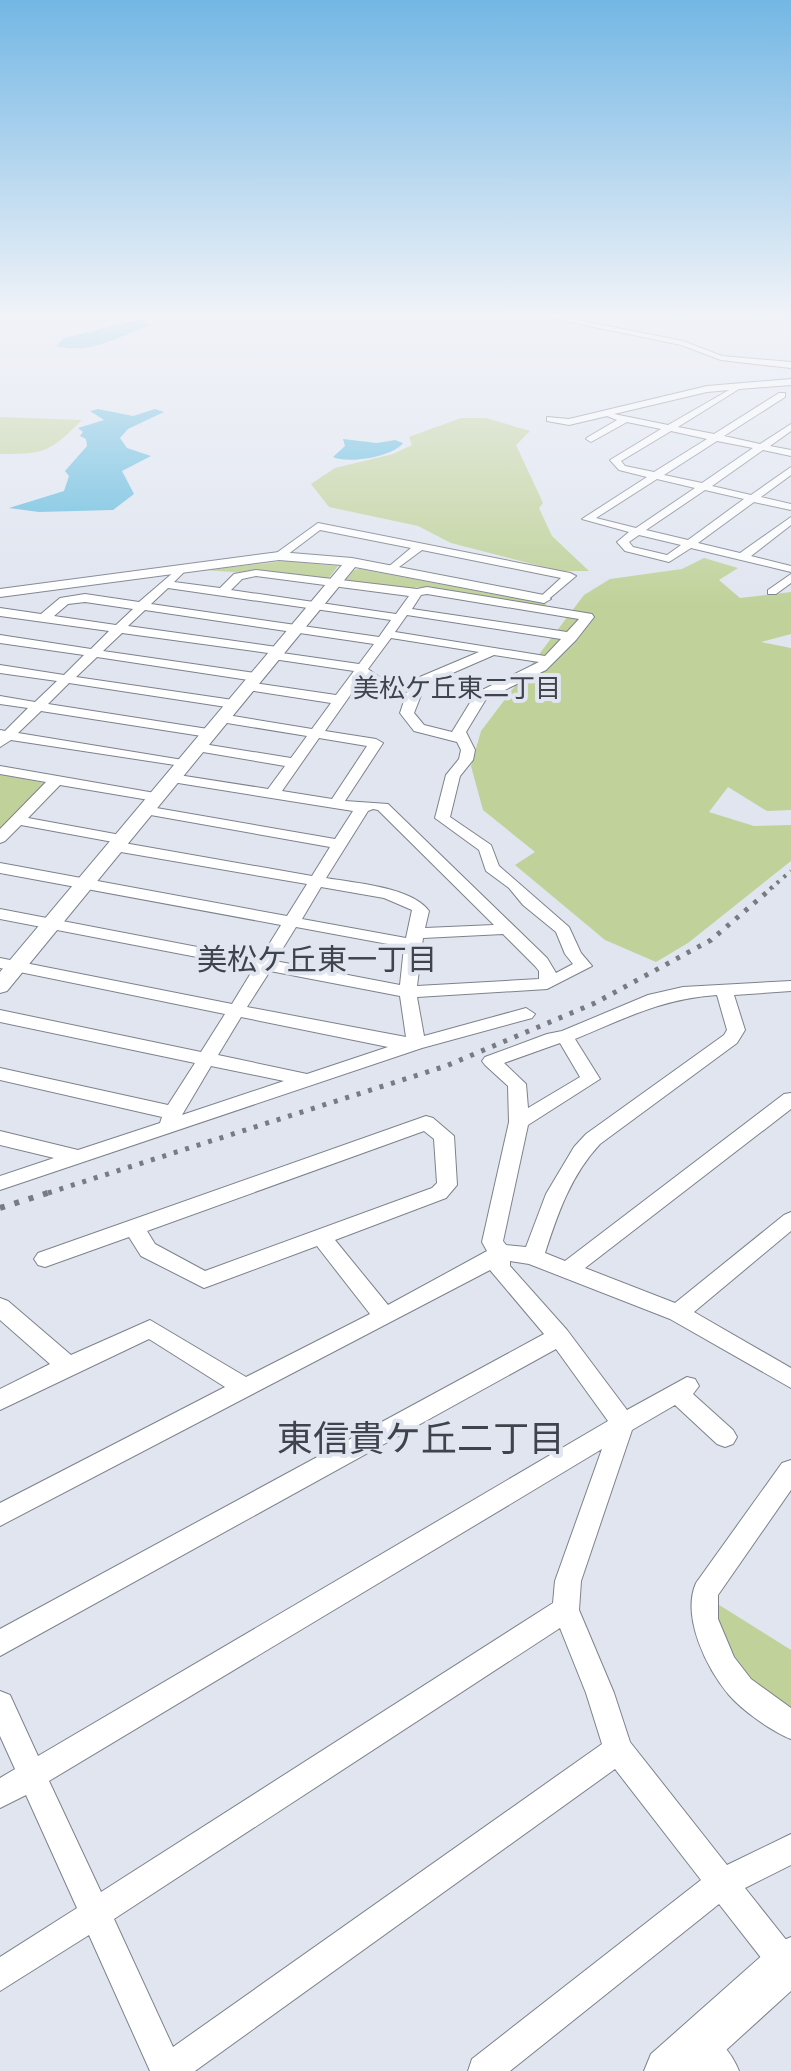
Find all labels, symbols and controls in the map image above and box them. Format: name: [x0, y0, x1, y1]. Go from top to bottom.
district label: 美松ケ丘東二丁目: [353, 671, 561, 704]
district label: 美松ケ丘東一丁目: [197, 939, 437, 978]
district label: 東信貴ケ丘二丁目: [277, 1414, 565, 1461]

